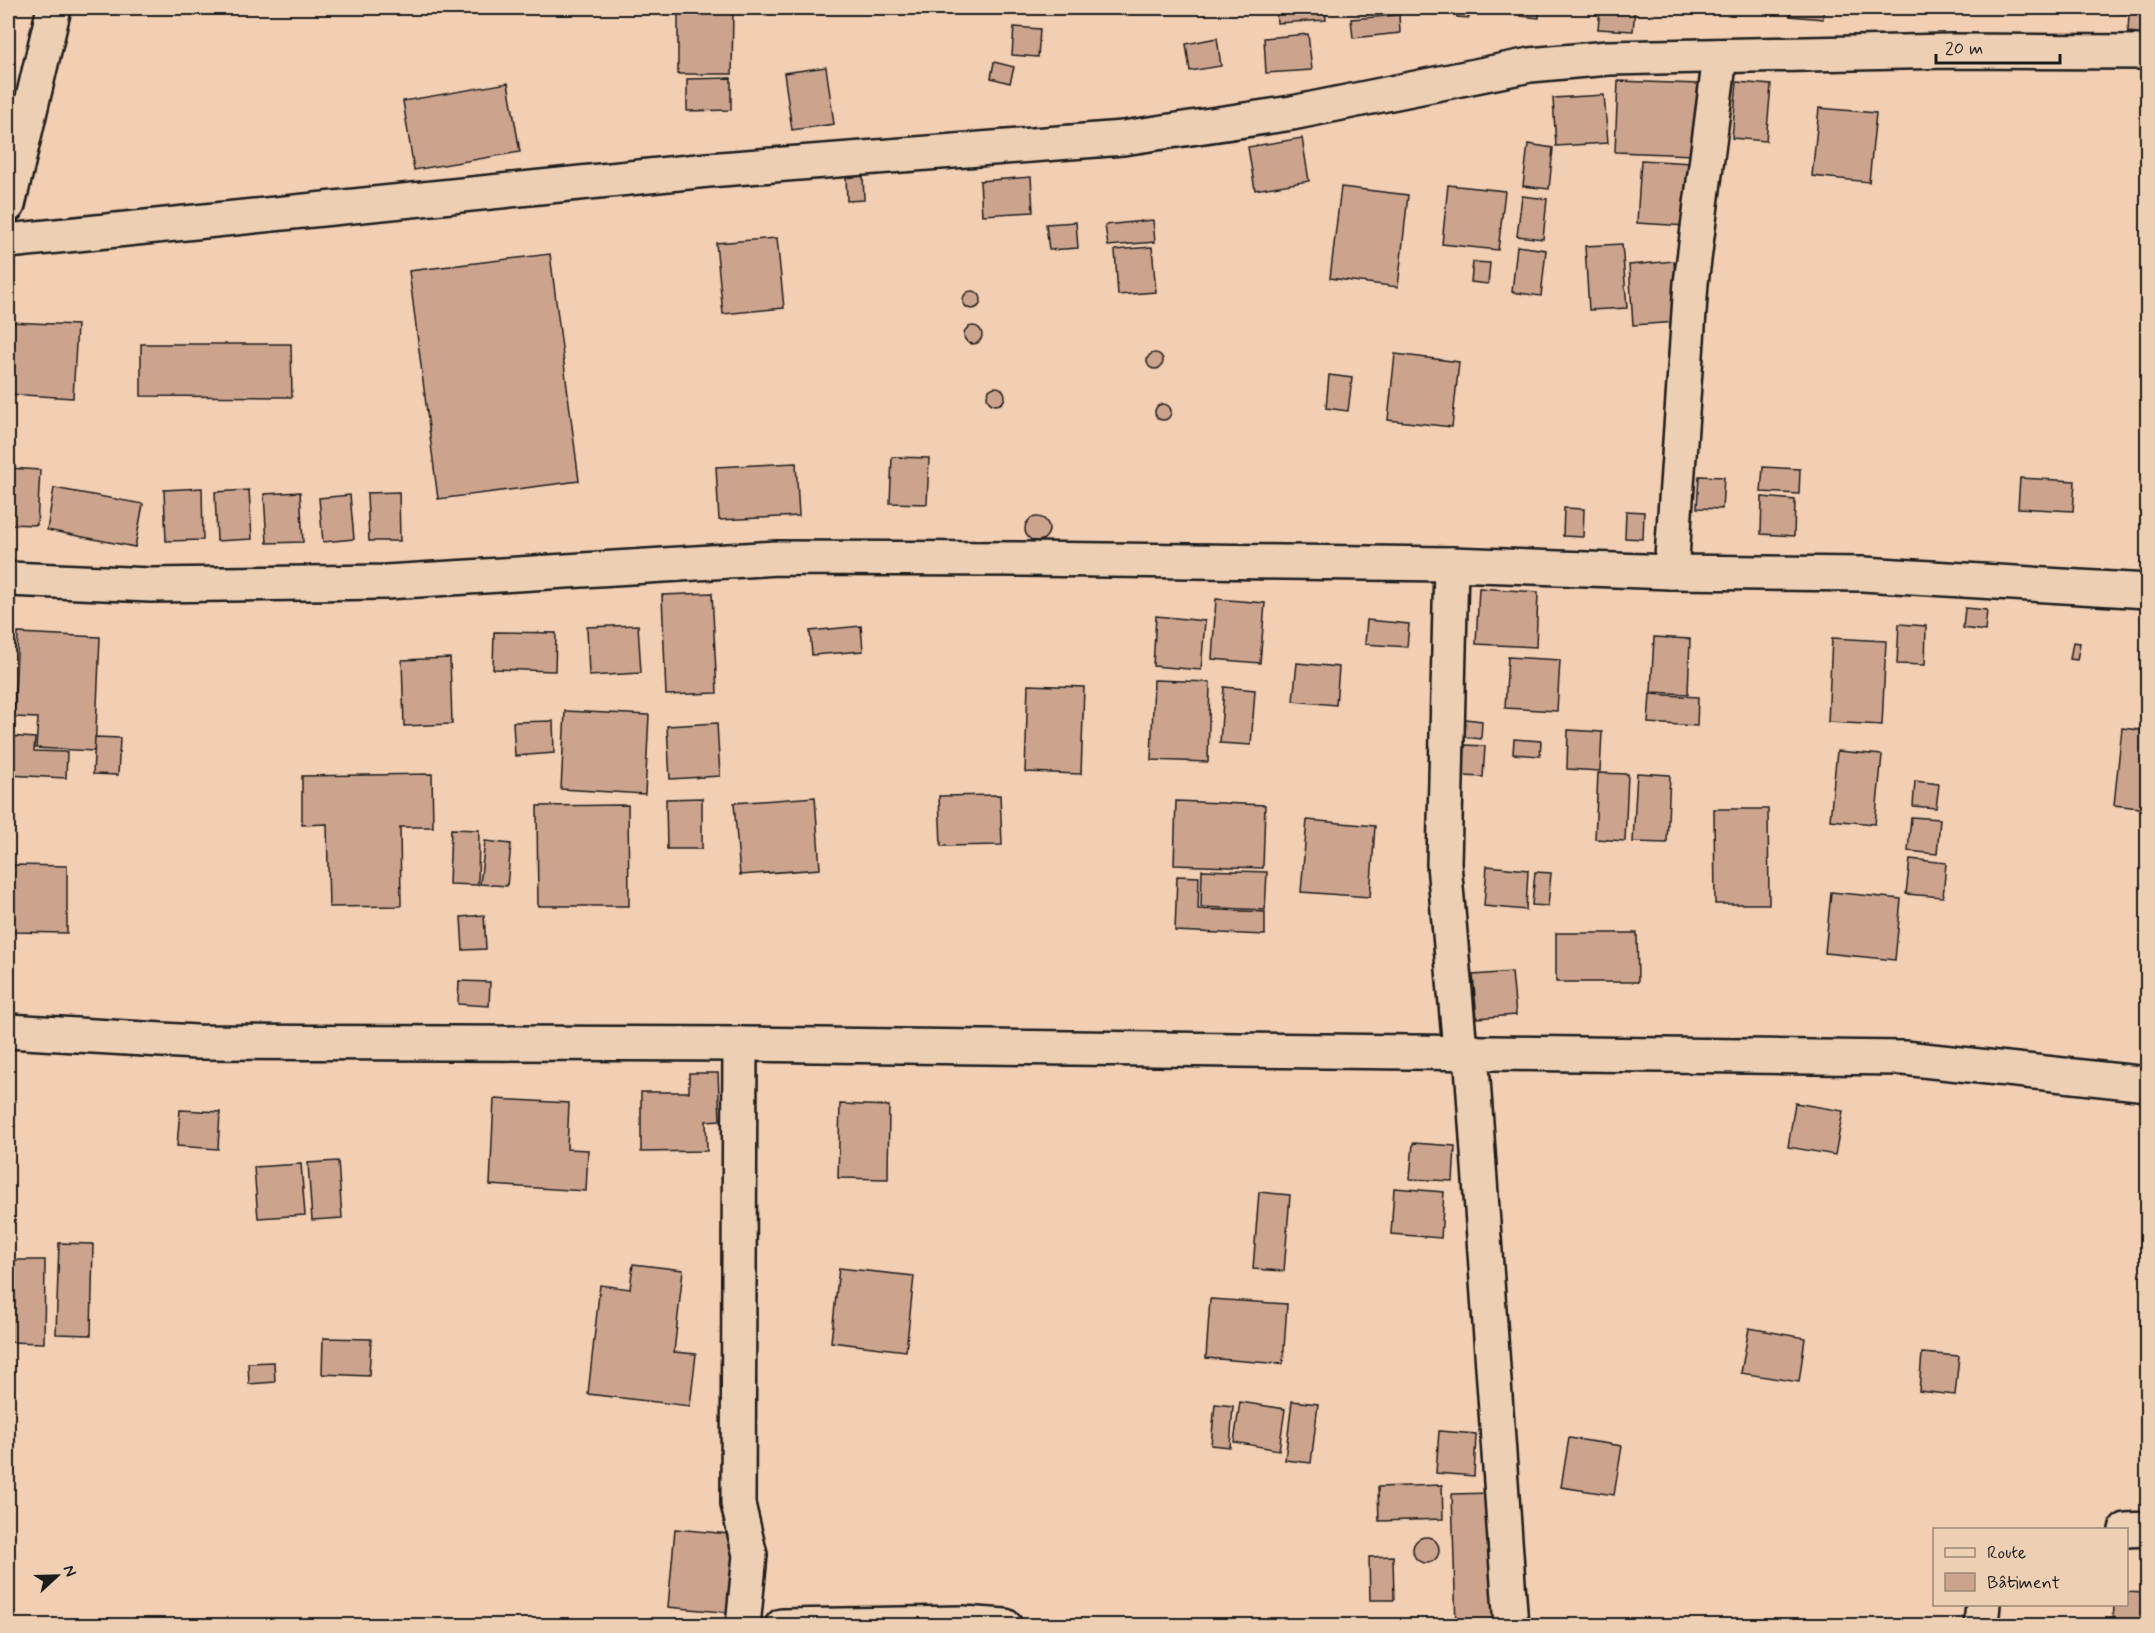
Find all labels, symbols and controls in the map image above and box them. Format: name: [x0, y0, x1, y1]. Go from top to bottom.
scale bar: [1936, 27, 2060, 65]
text: 20 m: [1945, 37, 1983, 61]
legend: [1933, 1528, 2128, 1606]
text: Route: [1987, 1541, 2026, 1565]
north arrow: [27, 1546, 87, 1606]
text: N: [58, 1562, 81, 1580]
text: Bâtiment: [1987, 1571, 2060, 1595]

